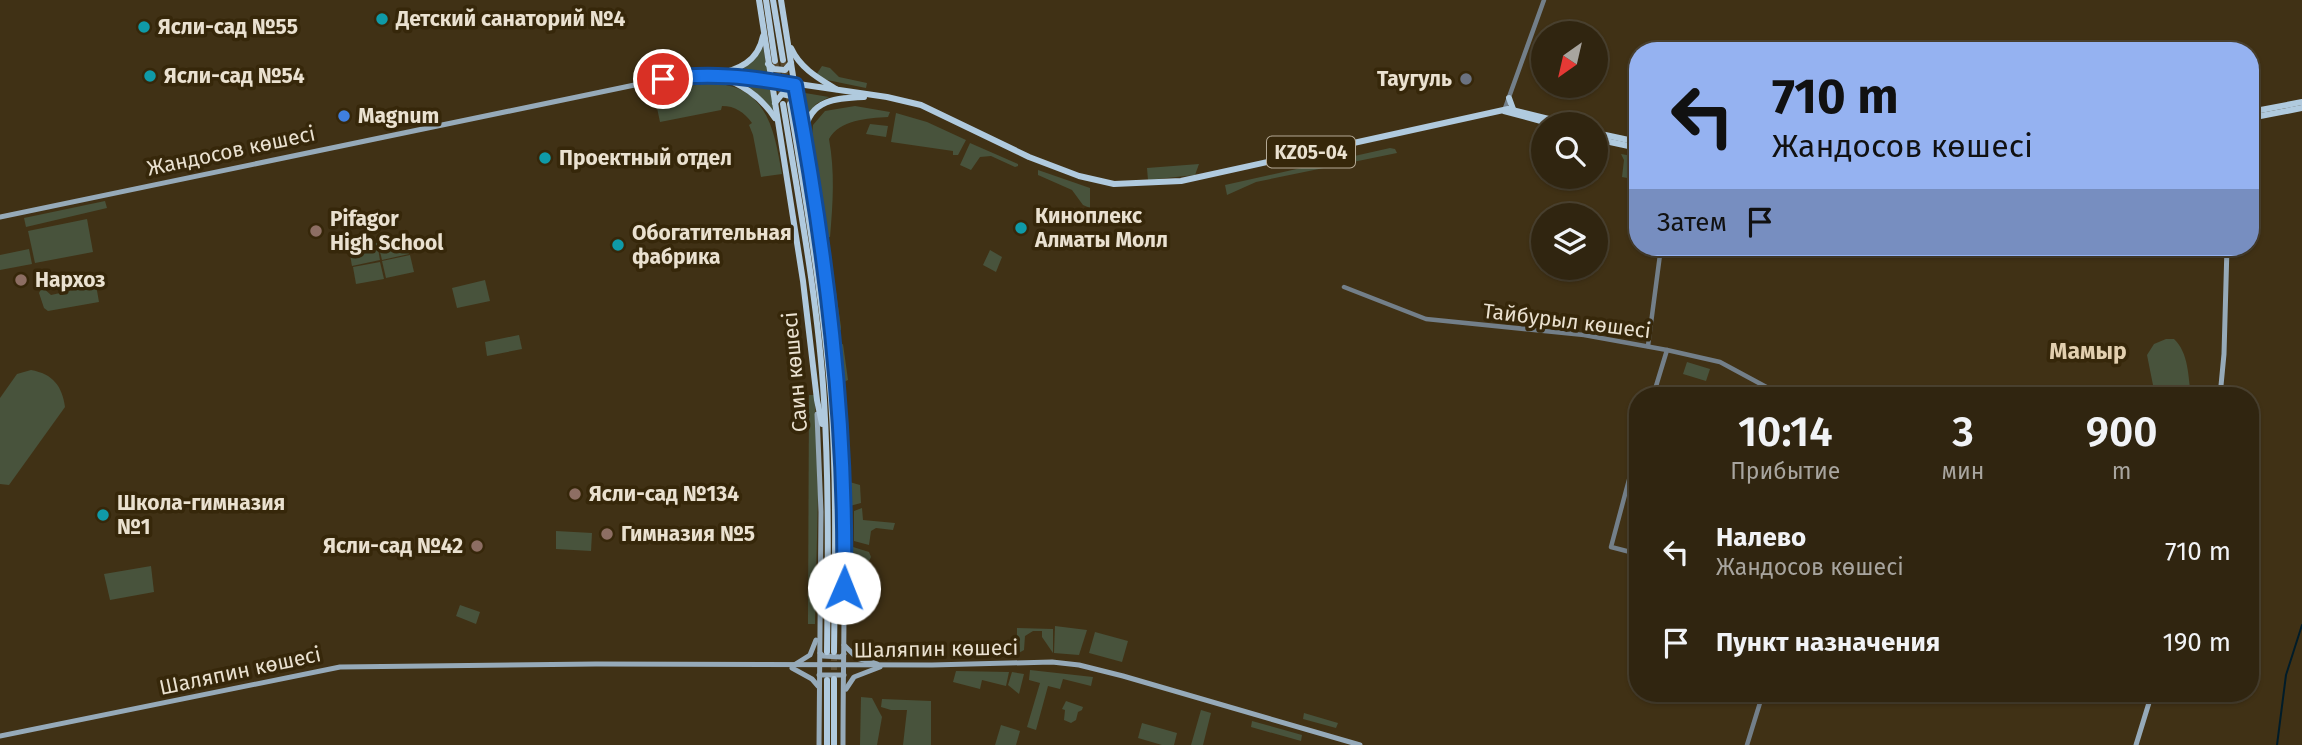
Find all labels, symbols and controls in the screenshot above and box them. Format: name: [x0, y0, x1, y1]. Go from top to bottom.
place label: Детский санаторий №4: [395, 6, 626, 32]
marker: Детский санаторий №4: [374, 11, 390, 27]
place label: Ясли-сад №55: [158, 14, 298, 40]
marker: Ясли-сад №55: [136, 19, 152, 35]
north arrow: [1531, 21, 1608, 98]
map controls: [1531, 21, 1608, 280]
pin: [633, 49, 693, 109]
icon: arrive: [644, 60, 682, 98]
place label: Ясли-сад №54: [164, 63, 305, 89]
place label: Таугуль: [1377, 66, 1452, 92]
text: 710 m: [1772, 67, 1899, 126]
marker: Ясли-сад №54: [142, 68, 158, 84]
icon: left: [1657, 70, 1748, 161]
marker: Таугуль: [1458, 71, 1474, 87]
place label: Magnum: [358, 103, 439, 129]
marker: Magnum: [336, 108, 352, 124]
button: search: [1531, 112, 1608, 189]
street label: Жандосов көшесі: [145, 120, 317, 182]
text: Жандосов көшесі: [1772, 127, 2033, 165]
road number: KZ05-04: [1267, 136, 1355, 168]
place label: Проектный отдел: [559, 145, 732, 171]
marker: Проектный отдел: [537, 150, 553, 166]
place label: Киноплекс Алматы Молл: [1034, 203, 1168, 253]
button: layers: [1531, 203, 1608, 280]
icon: arrive: [1741, 203, 1779, 241]
place label: Pifagor High School: [330, 206, 444, 256]
text: Затем: [1657, 207, 1727, 238]
place label: Обогатительная фабрика: [632, 220, 792, 270]
marker: Киноплекс Алматы Молл: [1013, 220, 1029, 236]
marker: Pifagor High School: [308, 223, 324, 239]
marker: Обогатительная фабрика: [610, 237, 626, 253]
place label: Нархоз: [35, 267, 105, 293]
marker: Нархоз: [13, 272, 29, 288]
street label: Тайбурыл көшесі: [1482, 298, 1652, 344]
street label: Саин көшесі: [777, 311, 813, 433]
district label: Мамыр: [2049, 337, 2127, 365]
text: 10:14: [1738, 407, 1833, 457]
text: 3: [1952, 407, 1974, 457]
text: 900: [2086, 407, 2158, 457]
text: Прибытие: [1730, 457, 1840, 485]
text: мин: [1942, 457, 1984, 485]
text: m: [2112, 457, 2132, 485]
place label: Ясли-сад №134: [589, 481, 739, 507]
marker: Ясли-сад №134: [567, 486, 583, 502]
place label: Школа-гимназия №1: [117, 490, 285, 540]
marker: Школа-гимназия №1: [95, 507, 111, 523]
place label: Гимназия №5: [621, 521, 755, 547]
text: Налево: [1716, 522, 1806, 553]
marker: Гимназия №5: [599, 526, 615, 542]
place label: Ясли-сад №42: [323, 533, 463, 559]
icon: left: [1657, 533, 1695, 571]
text: 710 m: [2165, 536, 2231, 567]
marker: Ясли-сад №42: [469, 538, 485, 554]
position arrow: [807, 551, 881, 625]
text: Жандосов көшесі: [1716, 553, 1904, 581]
icon: arrive: [1657, 624, 1695, 662]
text: Пункт назначения: [1716, 627, 1940, 658]
text: 190 m: [2162, 627, 2231, 658]
street label: Шаляпин көшесі: [853, 635, 1019, 663]
street label: Шаляпин көшесі: [157, 641, 323, 701]

